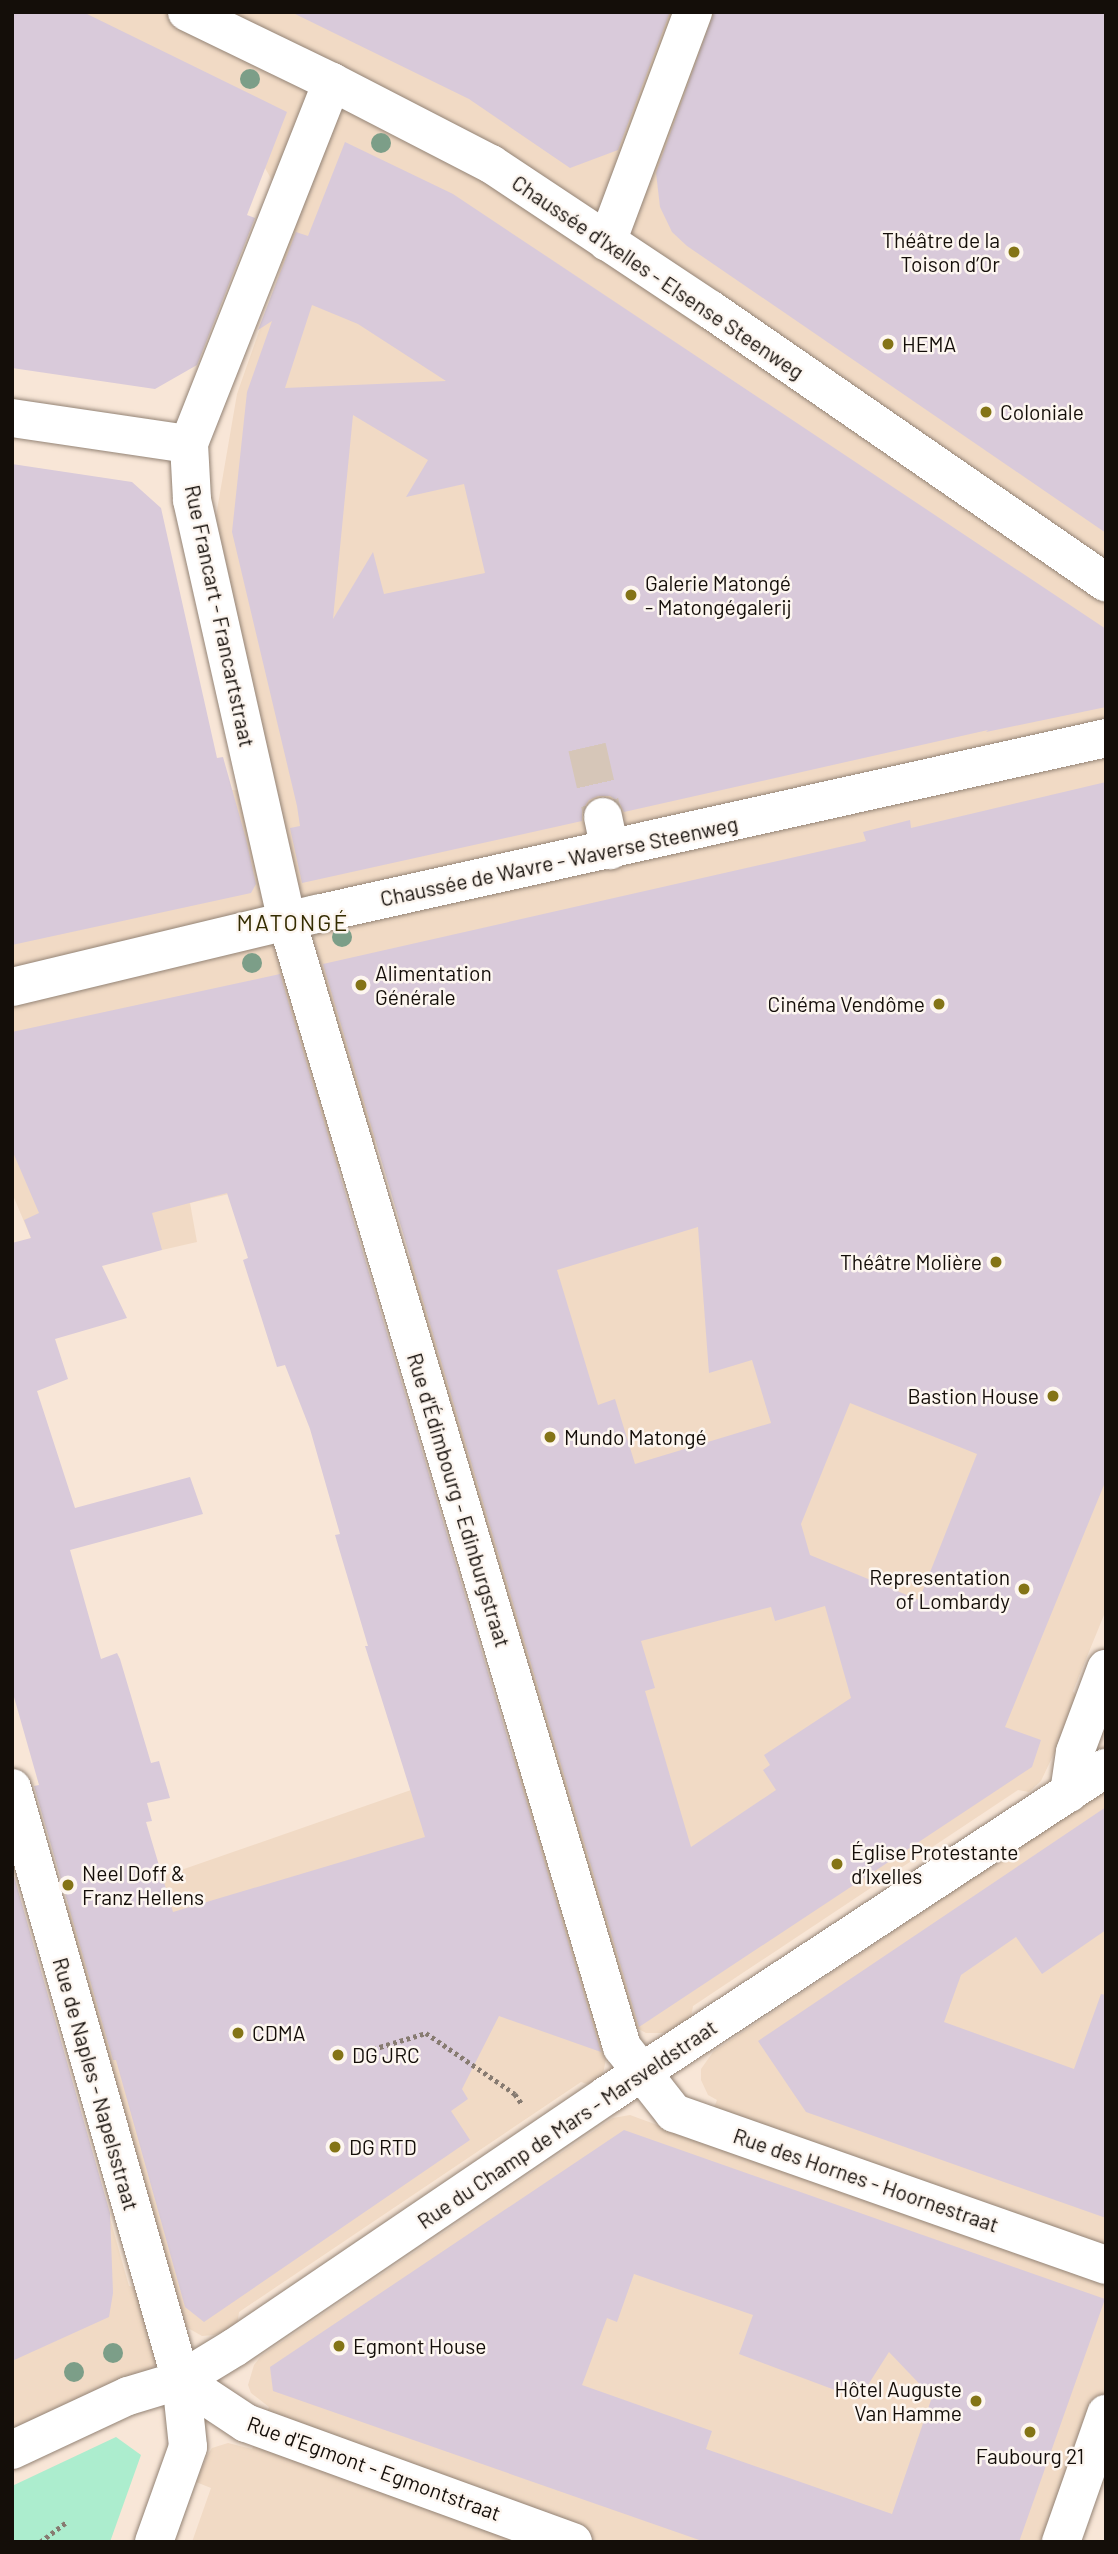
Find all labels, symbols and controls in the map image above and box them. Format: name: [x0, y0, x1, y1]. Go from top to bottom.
street label: Chaussée d'Ixelles - Elsense Steenweg: [507, 170, 809, 384]
place label: Théâtre de la Toison d’Or: [882, 227, 1000, 277]
marker: Théâtre de la Toison d’Or: [1006, 244, 1022, 260]
place label: HEMA: [902, 331, 956, 357]
marker: HEMA: [880, 336, 896, 352]
place label: Coloniale: [1000, 399, 1084, 425]
marker: Coloniale: [978, 404, 994, 420]
street label: Rue Francart - Francartstraat: [180, 483, 260, 749]
place label: Galerie Matongé - Matongégalerij: [645, 570, 792, 620]
marker: Galerie Matongé - Matongégalerij: [623, 587, 639, 603]
street label: Chaussée de Wavre - Waverse Steenweg: [378, 811, 740, 911]
district label: MATONGÉ: [237, 908, 349, 936]
place label: Alimentation Générale: [375, 960, 492, 1010]
marker: Alimentation Générale: [353, 977, 369, 993]
place label: Cinéma Vendôme: [767, 991, 925, 1017]
marker: Cinéma Vendôme: [931, 996, 947, 1012]
place label: Théâtre Molière: [840, 1249, 982, 1275]
marker: Théâtre Molière: [988, 1254, 1004, 1270]
street label: Rue d'Édimbourg - Edinburgstraat: [402, 1350, 516, 1650]
place label: Bastion House: [907, 1383, 1039, 1409]
marker: Bastion House: [1045, 1388, 1061, 1404]
place label: Mundo Matongé: [564, 1424, 707, 1450]
marker: Mundo Matongé: [542, 1429, 558, 1445]
place label: Representation of Lombardy: [869, 1564, 1010, 1614]
marker: Representation of Lombardy: [1016, 1581, 1032, 1597]
place label: Église Protestante d’Ixelles: [851, 1839, 1019, 1889]
marker: Église Protestante d’Ixelles: [829, 1856, 845, 1872]
place label: Neel Doff & Franz Hellens: [82, 1860, 204, 1910]
marker: Neel Doff & Franz Hellens: [60, 1877, 76, 1893]
street label: Rue de Naples - Napelsstraat: [48, 1955, 144, 2213]
street label: Rue du Champ de Mars - Marsveldstraat: [413, 2014, 721, 2234]
place label: CDMA: [252, 2020, 305, 2046]
marker: CDMA: [230, 2025, 246, 2041]
place label: DG JRC: [352, 2042, 420, 2068]
marker: DG JRC: [330, 2047, 346, 2063]
street label: Rue des Hornes - Hoornestraat: [730, 2123, 1002, 2237]
place label: DG RTD: [349, 2134, 417, 2160]
marker: DG RTD: [327, 2139, 343, 2155]
place label: Egmont House: [353, 2333, 486, 2359]
marker: Egmont House: [331, 2338, 347, 2354]
place label: Hôtel Auguste Van Hamme: [834, 2376, 962, 2426]
marker: Hôtel Auguste Van Hamme: [968, 2393, 984, 2409]
street label: Rue d'Egmont - Egmontstraat: [244, 2410, 504, 2526]
marker: Faubourg 21: [1022, 2424, 1038, 2440]
place label: Faubourg 21: [976, 2443, 1084, 2469]

